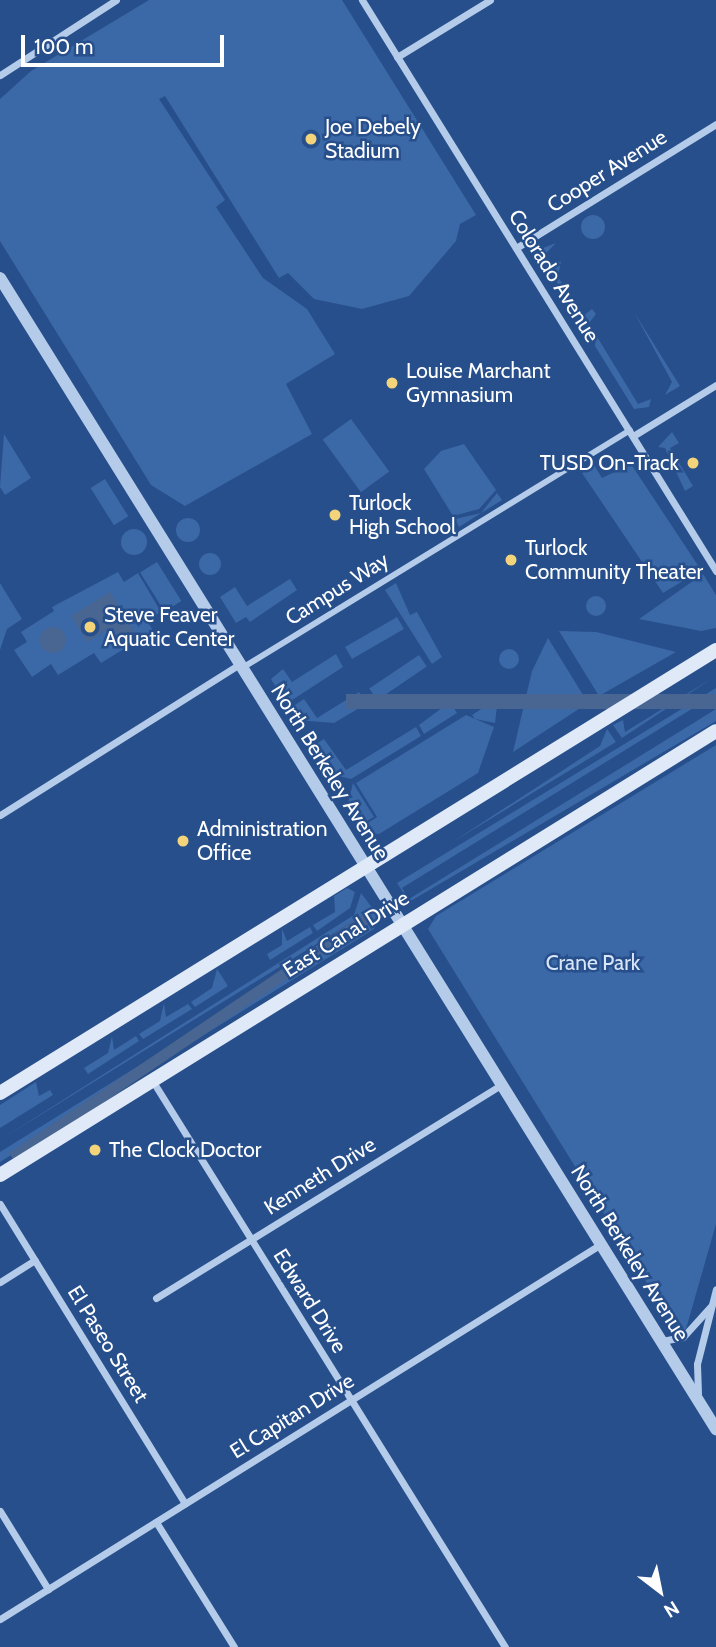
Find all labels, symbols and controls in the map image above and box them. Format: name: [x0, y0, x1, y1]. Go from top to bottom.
scale bar: [24, 21, 228, 65]
text: 100 m: [34, 34, 93, 59]
place label: Joe Debely Stadium: [325, 114, 421, 164]
street label: Cooper Avenue: [543, 124, 671, 218]
marker: Joe Debely Stadium: [303, 131, 319, 147]
street label: Colorado Avenue: [503, 205, 605, 347]
place label: Louise Marchant Gymnasium: [406, 358, 551, 408]
marker: Louise Marchant Gymnasium: [384, 375, 400, 391]
place label: TUSD On-Track: [540, 450, 679, 476]
marker: TUSD On-Track: [685, 455, 701, 471]
place label: Turlock High School: [349, 490, 456, 540]
marker: Turlock High School: [327, 507, 343, 523]
place label: Turlock Community Theater: [525, 535, 703, 585]
street label: Campus Way: [281, 547, 393, 631]
marker: Turlock Community Theater: [503, 552, 519, 568]
place label: Steve Feaver Aquatic Center: [104, 602, 234, 652]
marker: Steve Feaver Aquatic Center: [82, 619, 98, 635]
street label: North Berkeley Avenue: [266, 679, 394, 865]
place label: Administration Office: [197, 816, 327, 866]
marker: Administration Office: [175, 833, 191, 849]
street label: East Canal Drive: [278, 885, 414, 983]
park label: Crane Park: [546, 950, 640, 976]
street label: Kenneth Drive: [260, 1132, 380, 1220]
place label: The Clock Doctor: [109, 1137, 261, 1163]
marker: The Clock Doctor: [87, 1142, 103, 1158]
street label: North Berkeley Avenue: [566, 1160, 694, 1346]
street label: Edward Drive: [268, 1244, 352, 1358]
street label: El Paseo Street: [62, 1281, 154, 1407]
street label: El Capitan Drive: [225, 1368, 359, 1464]
north arrow: [625, 1556, 695, 1626]
text: N: [660, 1596, 683, 1623]

